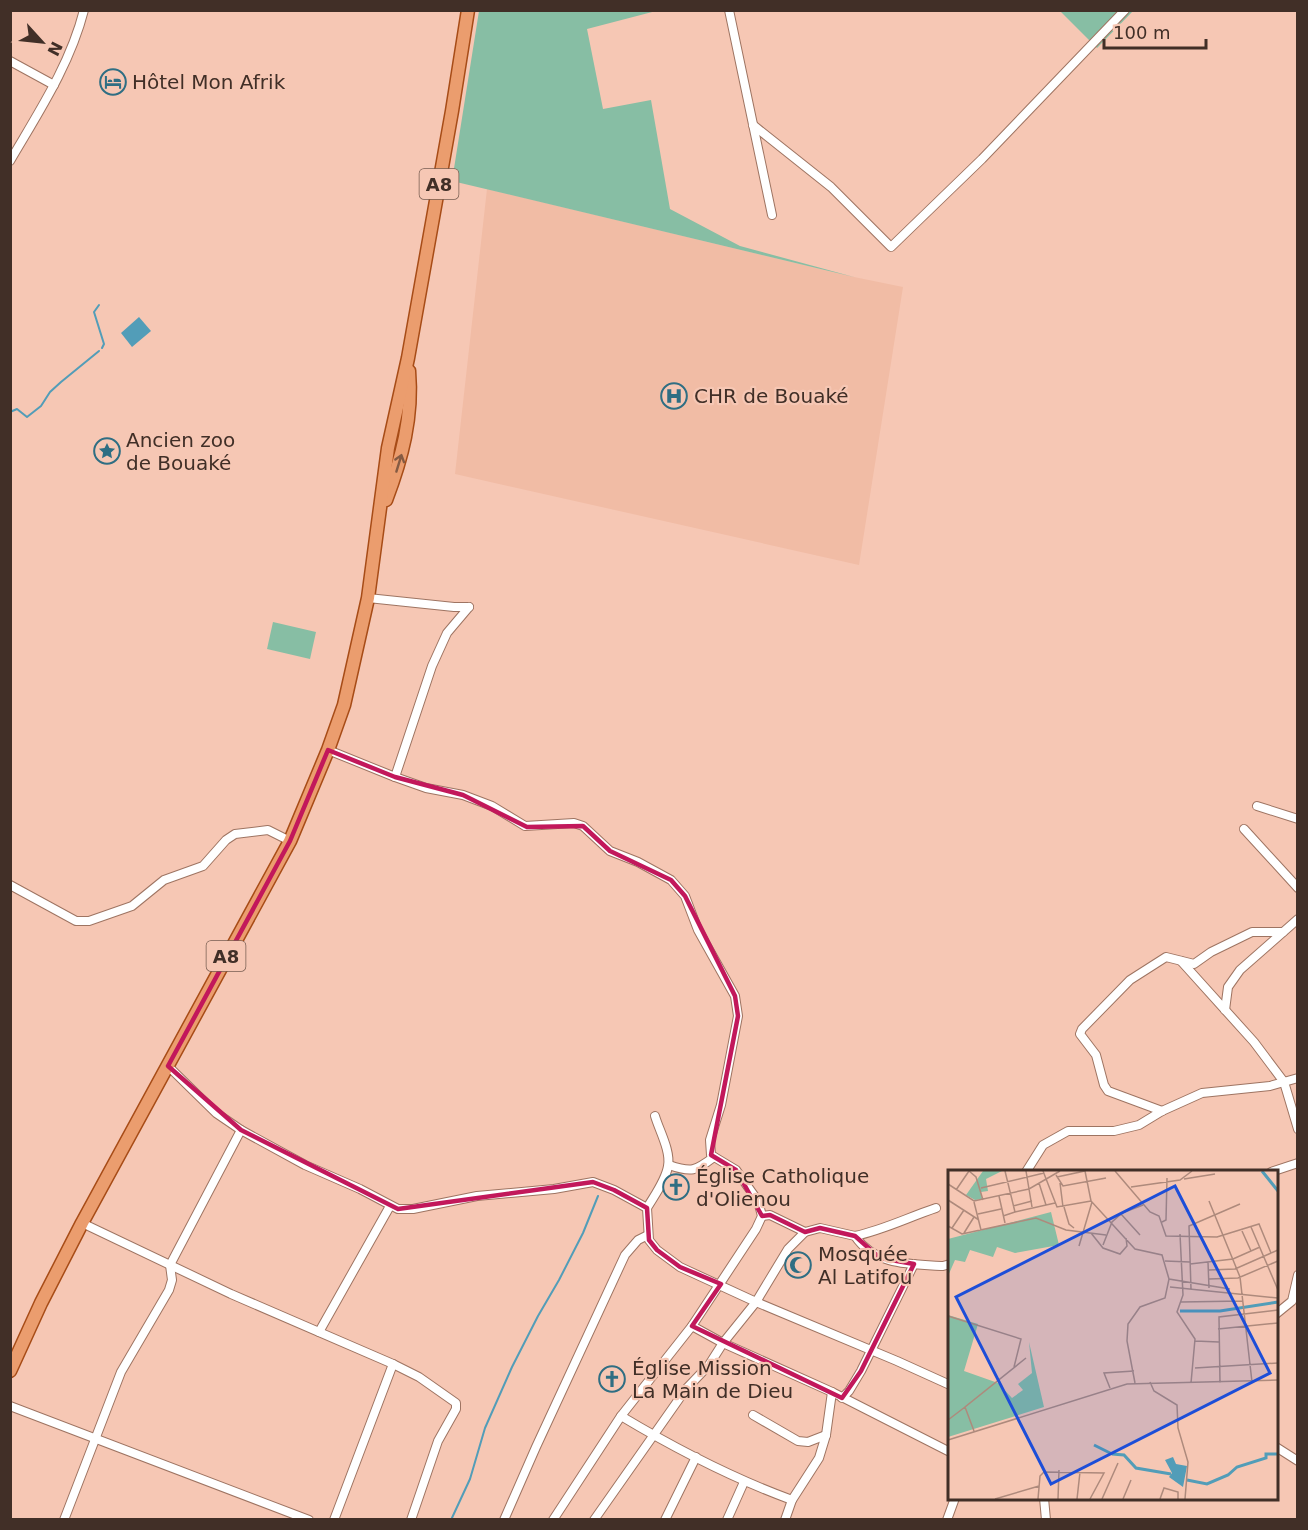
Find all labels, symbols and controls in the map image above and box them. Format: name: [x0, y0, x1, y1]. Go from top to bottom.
north arrow: [12, 12, 72, 72]
scale bar: [1104, 12, 1206, 50]
text: 100 m: [1113, 22, 1171, 43]
text: N: [43, 38, 66, 59]
hotel icon: Hôtel Mon Afrik: [98, 67, 128, 97]
place label: Hôtel Mon Afrik: [132, 70, 286, 94]
road number: A8: [420, 169, 458, 199]
hospital icon: CHR de Bouaké: [659, 381, 689, 411]
place label: CHR de Bouaké: [694, 384, 849, 408]
place label: Ancien zoo de Bouaké: [126, 428, 235, 475]
place icon: Ancien zoo de Bouaké: [92, 436, 122, 466]
one-way arrow: [394, 454, 405, 473]
road number: A8: [206, 941, 246, 971]
place label: Église Catholique d'Olienou: [696, 1164, 869, 1211]
inset map: [948, 1170, 1278, 1500]
church icon: Église Catholique d'Olienou: [661, 1172, 691, 1202]
place label: Mosquée Al Latifou: [818, 1242, 912, 1289]
mosque icon: Mosquée Al Latifou: [783, 1250, 813, 1280]
place label: Église Mission La Main de Dieu: [632, 1356, 793, 1403]
church icon: Église Mission La Main de Dieu: [597, 1364, 627, 1394]

